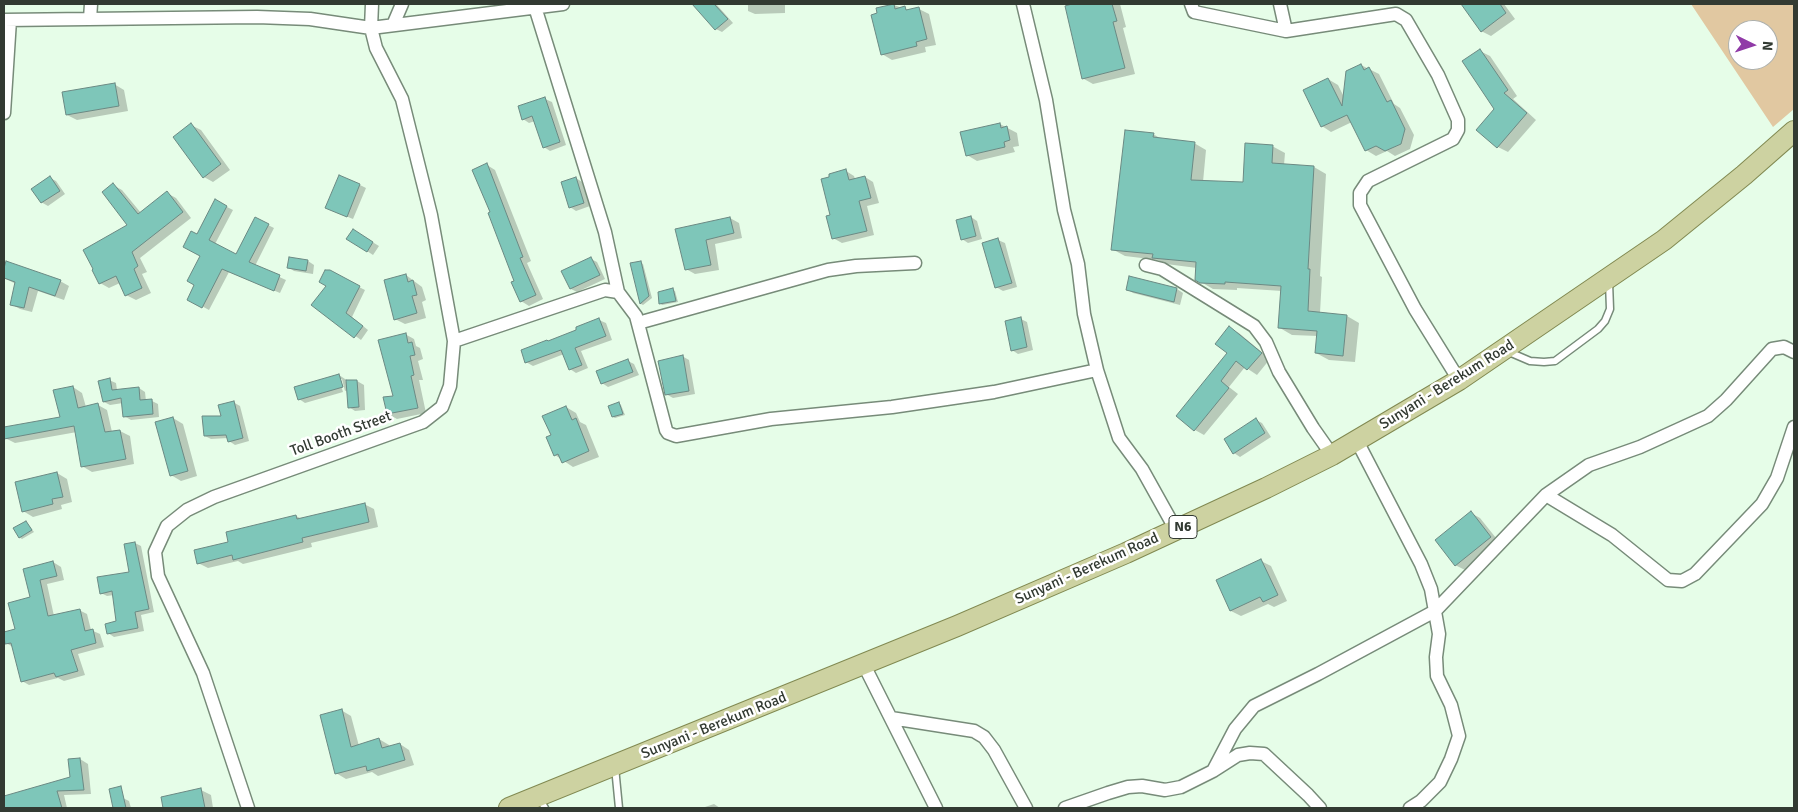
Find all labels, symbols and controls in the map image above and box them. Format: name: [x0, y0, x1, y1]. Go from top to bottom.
north arrow: [1728, 20, 1778, 70]
text: N: [1759, 41, 1776, 51]
street label: Sunyani - Berekum Road: [1376, 336, 1518, 434]
street label: Toll Booth Street: [288, 407, 394, 461]
road number: N6: [1169, 516, 1197, 538]
street label: Sunyani - Berekum Road: [1012, 529, 1162, 609]
street label: Sunyani - Berekum Road: [639, 689, 789, 763]

